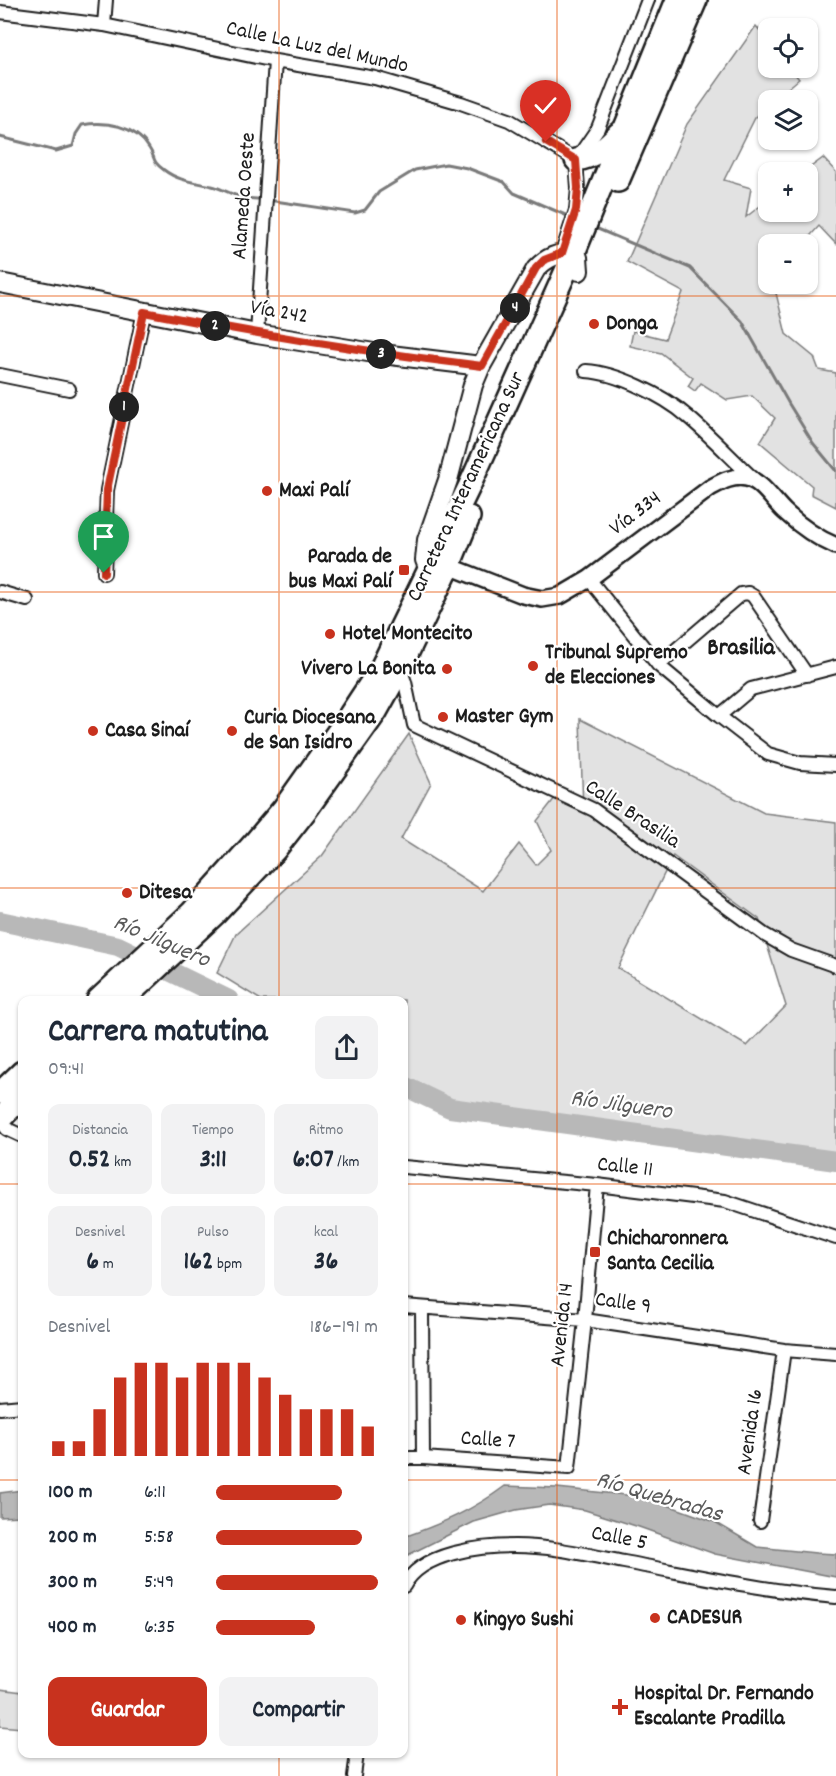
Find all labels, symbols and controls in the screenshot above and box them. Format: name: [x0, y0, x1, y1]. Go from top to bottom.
street label: Calle La Luz del Mundo: [223, 14, 411, 82]
map controls: [758, 18, 818, 294]
button: locate: [758, 18, 818, 78]
pin: [520, 80, 571, 142]
icon: check: [529, 89, 562, 122]
button: layers: [758, 90, 818, 150]
street label: Alameda Oeste: [225, 131, 265, 261]
button: +: [758, 162, 818, 222]
button: −: [758, 234, 818, 294]
street label: Vía 242: [248, 293, 310, 333]
pin: 4: [500, 293, 530, 323]
text: 4: [512, 296, 518, 319]
place label: Donga: [606, 309, 658, 340]
pin: 2: [200, 311, 230, 341]
text: 2: [212, 314, 219, 337]
marker: Donga: [587, 317, 601, 331]
pin: 3: [366, 339, 396, 369]
text: 3: [377, 342, 385, 365]
street label: Carretera Interamericana Sur: [400, 366, 534, 607]
pin: 1: [109, 392, 139, 422]
text: 1: [122, 395, 126, 418]
place label: Maxi Palí: [279, 476, 351, 507]
marker: Maxi Palí: [260, 484, 274, 498]
street label: Vía 334: [603, 484, 669, 544]
pin: [78, 511, 129, 573]
icon: arrive: [87, 520, 120, 553]
place label: Parada de bus Maxi Palí: [289, 542, 394, 598]
marker: Parada de bus Maxi Palí: [397, 563, 411, 577]
place label: Hotel Montecito: [342, 619, 473, 650]
marker: Hotel Montecito: [323, 627, 337, 641]
district label: Brasilia: [707, 632, 775, 666]
place label: Tribunal Supremo de Elecciones: [545, 638, 688, 694]
place label: Vivero La Bonita: [301, 654, 436, 685]
marker: Tribunal Supremo de Elecciones: [526, 659, 540, 673]
marker: Vivero La Bonita: [440, 662, 454, 676]
place label: Master Gym: [455, 702, 554, 733]
place label: Curia Diocesana de San Isidro: [244, 703, 376, 759]
marker: Master Gym: [436, 710, 450, 724]
place label: Casa Sinaí: [105, 716, 191, 747]
marker: Casa Sinaí: [86, 724, 100, 738]
marker: Curia Diocesana de San Isidro: [225, 724, 239, 738]
street label: Calle Brasilia: [578, 773, 686, 858]
place label: Ditesa: [139, 878, 192, 909]
marker: Ditesa: [120, 886, 134, 900]
water label: Río Jilguero: [107, 906, 216, 978]
text: Carrera matutina: [48, 1010, 268, 1057]
button: share: [315, 1016, 378, 1079]
text: 09:41: [48, 1056, 84, 1084]
water label: Río Jilguero: [568, 1082, 675, 1130]
text: Distancia: [72, 1119, 128, 1142]
text: Tiempo: [192, 1119, 234, 1142]
text: Ritmo: [309, 1119, 343, 1142]
text: 0.52: [68, 1142, 110, 1179]
text: 3:11: [199, 1142, 227, 1179]
text: 6:07: [293, 1142, 334, 1179]
street label: Calle 11: [596, 1150, 654, 1186]
text: km: [110, 1151, 132, 1174]
text: /km: [334, 1151, 359, 1174]
text: Desnivel: [75, 1221, 125, 1244]
text: Pulso: [197, 1221, 229, 1244]
text: kcal: [314, 1221, 338, 1244]
place label: Chicharonnera Santa Cecilia: [607, 1224, 728, 1280]
text: 6: [86, 1244, 99, 1281]
text: 162: [184, 1244, 213, 1281]
text: 36: [314, 1244, 338, 1281]
marker: Chicharonnera Santa Cecilia: [588, 1245, 602, 1259]
text: m: [99, 1253, 114, 1276]
text: bpm: [213, 1253, 242, 1276]
street label: Avenida 14: [543, 1281, 583, 1369]
street label: Calle 9: [593, 1285, 653, 1323]
text: Desnivel: [48, 1314, 110, 1342]
text: 186–191 m: [310, 1314, 378, 1342]
street label: Avenida 16: [730, 1387, 772, 1477]
street label: Calle 7: [460, 1424, 516, 1458]
water label: Río Quebradas: [592, 1464, 727, 1533]
text: 100 m: [48, 1479, 93, 1507]
text: 6:11: [144, 1479, 166, 1507]
street label: Calle 5: [588, 1518, 650, 1560]
text: 200 m: [48, 1524, 97, 1552]
text: 5:58: [144, 1524, 174, 1552]
text: 300 m: [48, 1569, 97, 1597]
text: 5:49: [144, 1569, 174, 1597]
place label: CADESUR: [667, 1603, 743, 1634]
place label: Kingyo Sushi: [473, 1605, 573, 1636]
marker: CADESUR: [648, 1611, 662, 1625]
marker: Kingyo Sushi: [454, 1613, 468, 1627]
text: 400 m: [48, 1614, 96, 1642]
text: 6:35: [144, 1614, 175, 1642]
button: Guardar: [48, 1677, 207, 1746]
button: Compartir: [219, 1677, 378, 1746]
place label: Hospital Dr. Fernando Escalante Pradilla: [634, 1679, 814, 1735]
marker: Hospital Dr. Fernando Escalante Pradilla: [611, 1698, 629, 1716]

